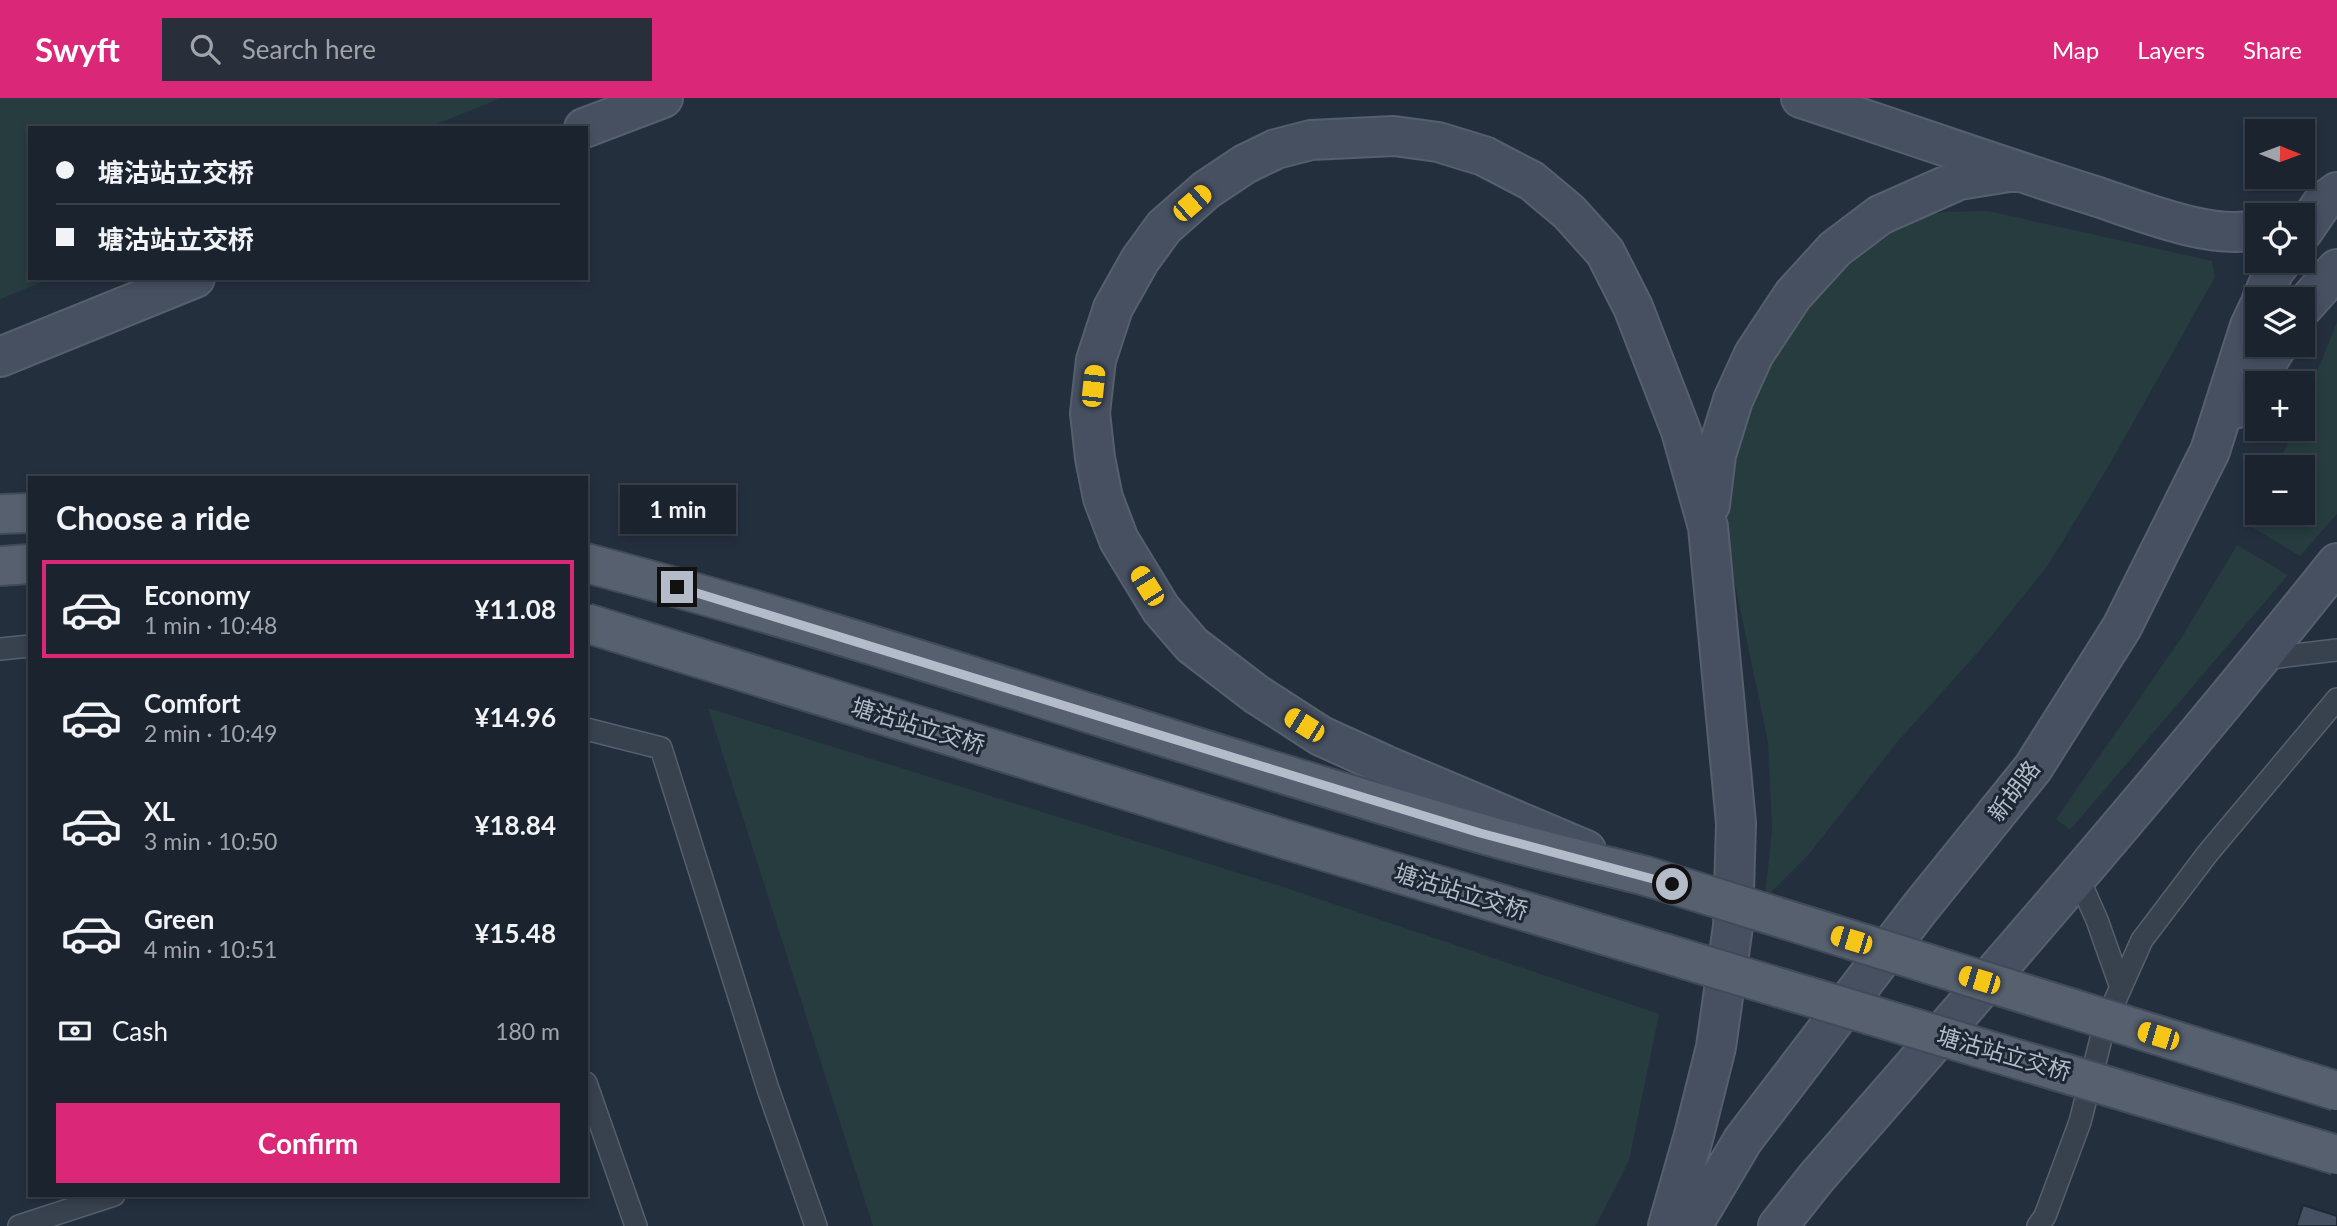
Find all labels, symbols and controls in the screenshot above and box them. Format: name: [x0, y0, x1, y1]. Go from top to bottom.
search box: [162, 18, 652, 81]
text: Swyft: [35, 29, 120, 69]
icon: search: [186, 30, 224, 68]
text: Search here: [242, 33, 376, 65]
text: Map: [2052, 35, 2099, 64]
text: Layers: [2137, 35, 2205, 64]
text: Share: [2243, 35, 2302, 64]
north arrow: [2245, 119, 2315, 189]
map controls: [2245, 119, 2315, 525]
text: 塘沽站立交桥: [98, 156, 254, 188]
car: [1170, 181, 1215, 225]
button: locate: [2245, 203, 2315, 273]
text: 塘沽站立交桥: [98, 223, 254, 255]
button: layers: [2245, 287, 2315, 357]
car: [1081, 364, 1106, 408]
button: +: [2245, 371, 2315, 441]
button: −: [2245, 455, 2315, 525]
callout: 1 min: [619, 486, 735, 534]
text: 1 min: [649, 495, 707, 523]
text: Choose a ride: [56, 498, 250, 537]
car: [1127, 563, 1168, 609]
route end: [661, 571, 693, 603]
icon: car: [60, 578, 123, 641]
text: Economy: [144, 579, 250, 611]
text: ¥11.08: [474, 593, 556, 625]
text: 1 min · 10:48: [144, 611, 277, 639]
icon: car: [60, 686, 123, 749]
text: Comfort: [144, 687, 241, 719]
street label: 塘沽站立交桥: [848, 691, 988, 759]
text: ¥14.96: [474, 701, 556, 733]
car: [1281, 705, 1328, 745]
text: 2 min · 10:49: [144, 719, 277, 747]
street label: 新胡路: [1981, 754, 2045, 826]
icon: car: [60, 794, 123, 857]
text: XL: [144, 795, 175, 827]
text: ¥18.84: [474, 809, 556, 841]
text: 3 min · 10:50: [144, 827, 277, 855]
street label: 塘沽站立交桥: [1391, 857, 1531, 925]
route start: [1656, 868, 1688, 900]
icon: car: [60, 902, 123, 965]
text: Green: [144, 903, 214, 935]
text: ¥15.48: [474, 917, 556, 949]
car: [1828, 924, 1875, 956]
text: 4 min · 10:51: [144, 935, 277, 963]
car: [1956, 964, 2003, 996]
icon: cash: [56, 1012, 94, 1050]
text: Cash: [112, 1015, 168, 1047]
text: 180 m: [495, 1017, 560, 1045]
car: [2135, 1020, 2182, 1052]
street label: 塘沽站立交桥: [1934, 1021, 2074, 1086]
button: Confirm: [56, 1103, 560, 1183]

